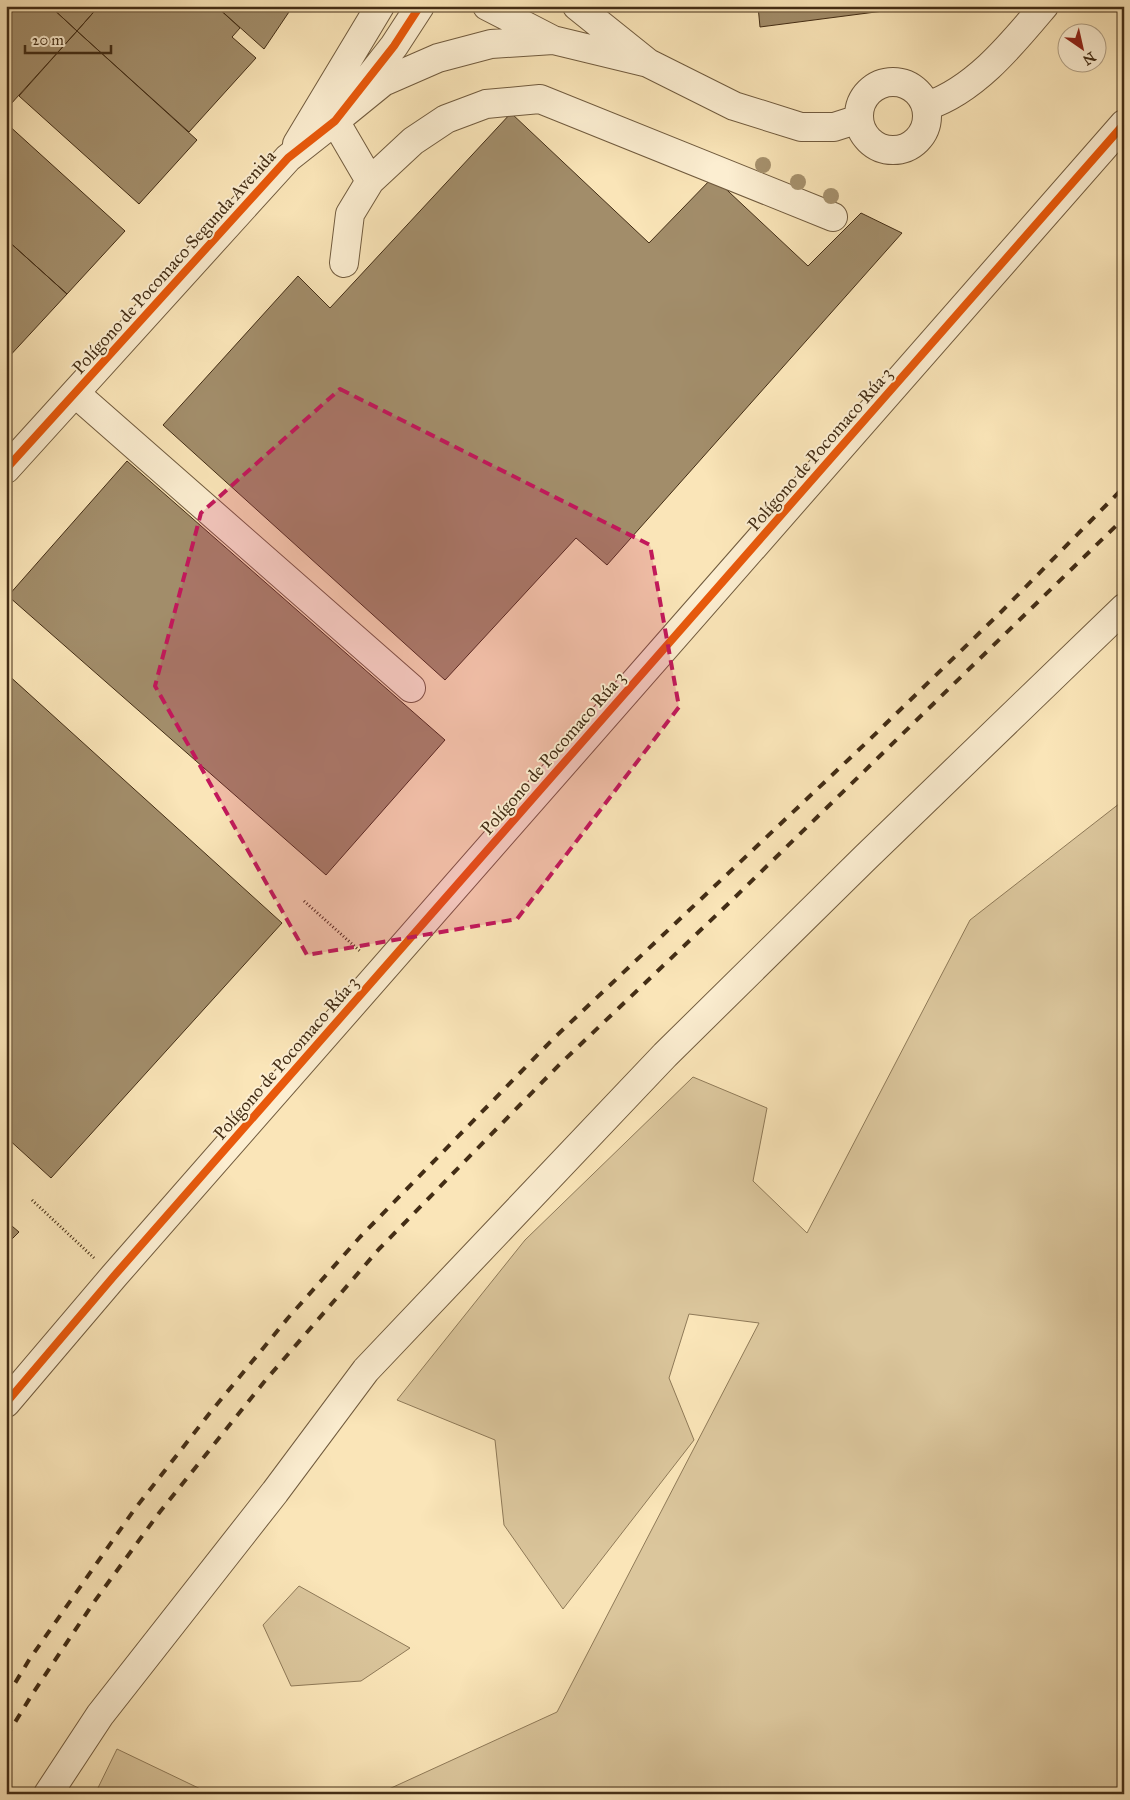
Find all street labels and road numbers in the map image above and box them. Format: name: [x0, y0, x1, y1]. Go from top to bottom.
street label: Polígono de Pocomaco Segunda Avenida: [68, 145, 281, 379]
street label: Polígono de Pocomaco Rúa 3: [743, 363, 898, 536]
street label: Polígono de Pocomaco Rúa 3: [476, 667, 631, 840]
street label: Polígono de Pocomaco Rúa 3: [209, 972, 364, 1145]

